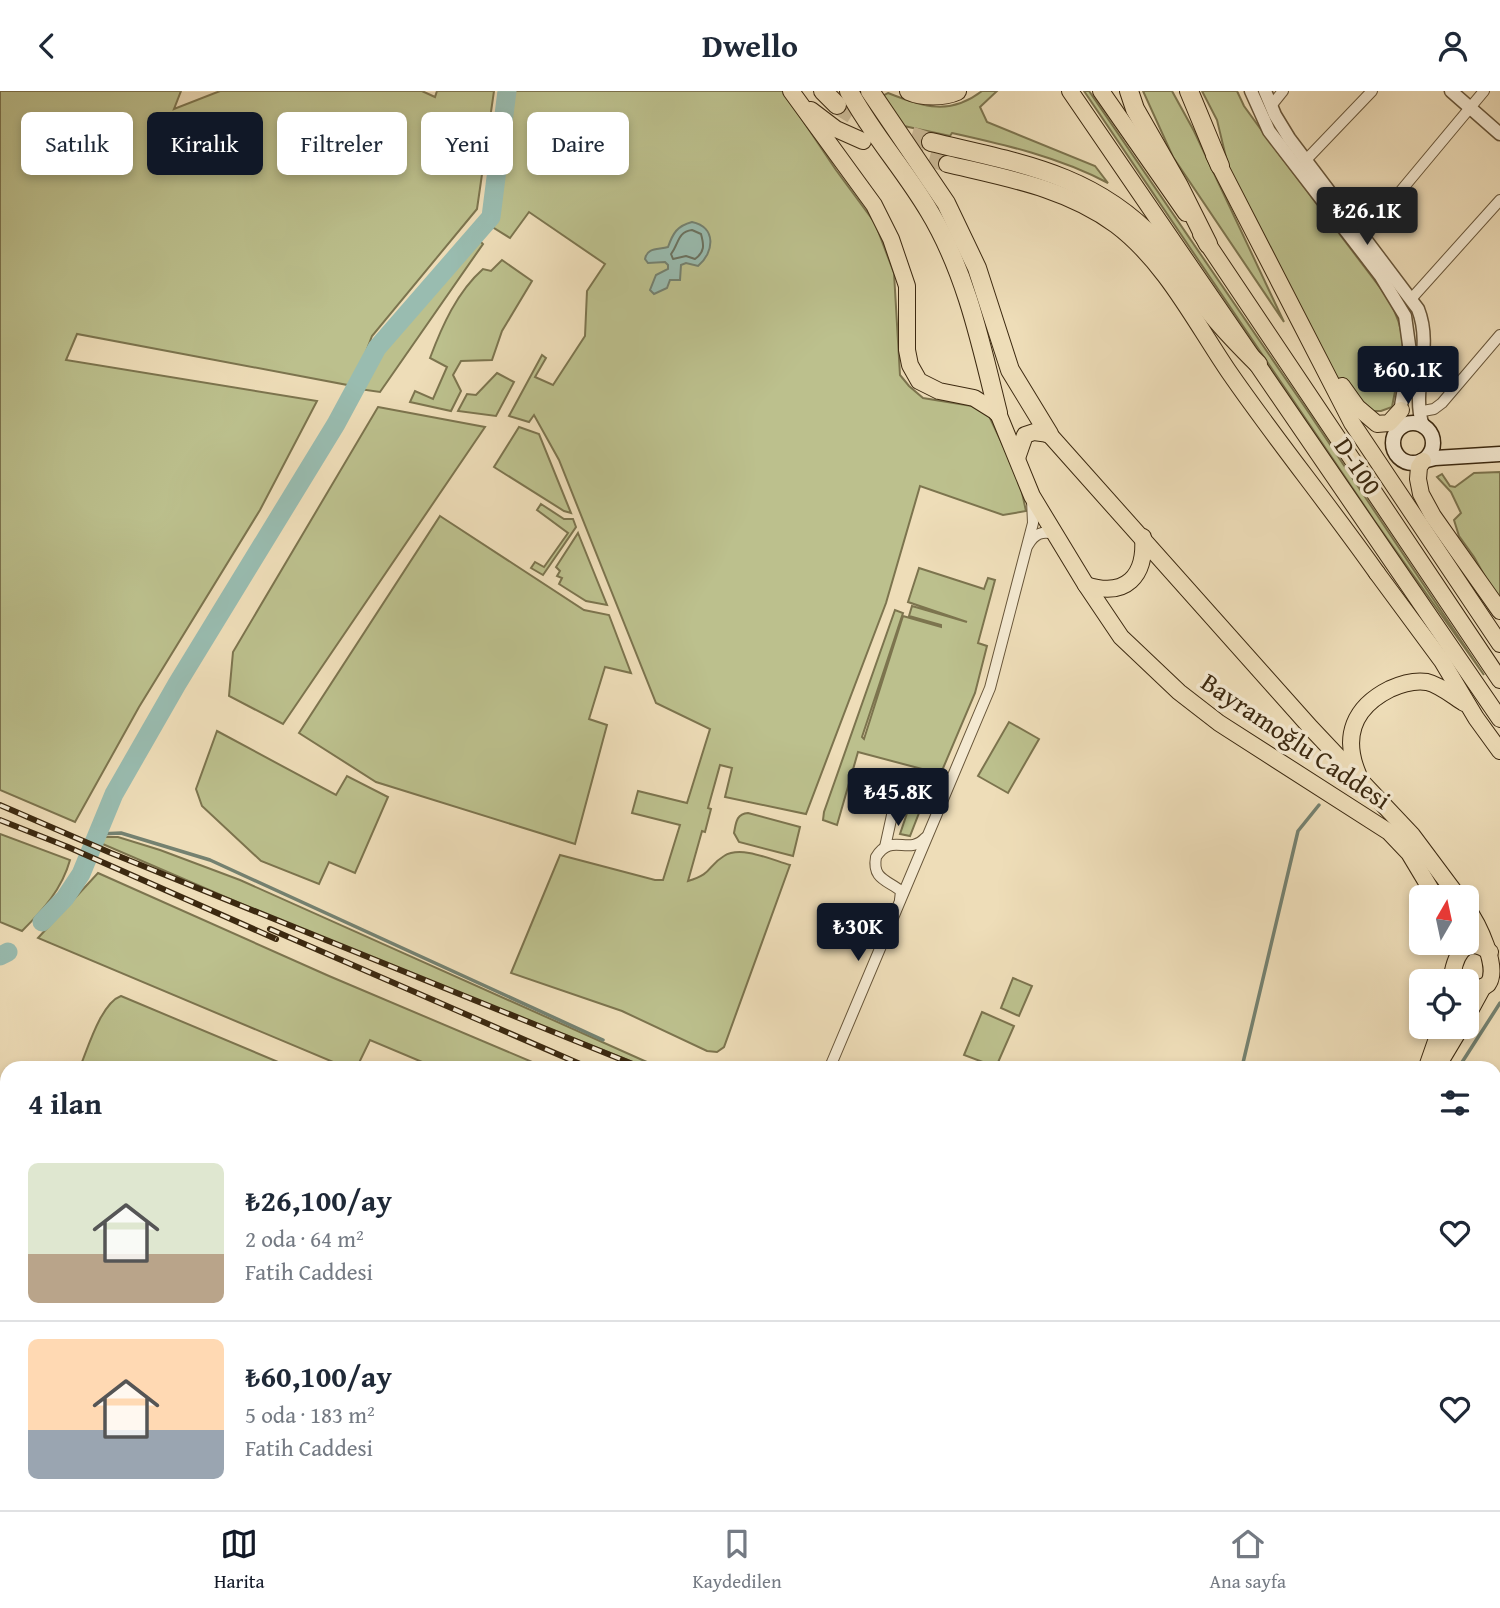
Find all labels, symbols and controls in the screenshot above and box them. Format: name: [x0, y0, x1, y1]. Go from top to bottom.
text: Dwello: [702, 22, 798, 69]
icon: back: [28, 27, 66, 65]
icon: person: [1434, 27, 1472, 65]
chip: Satılık: [21, 112, 133, 175]
chip: Kiralık: [147, 112, 263, 175]
chip: Filtreler: [277, 112, 407, 175]
chip: Yeni: [421, 112, 513, 175]
chip: Daire: [527, 112, 629, 175]
pin: ₺26.1K: [1310, 187, 1424, 247]
text: ₺26.1K: [1333, 193, 1401, 226]
pin: ₺60.1K: [1351, 347, 1465, 406]
text: ₺60.1K: [1374, 352, 1442, 385]
street label: D-100: [1325, 429, 1392, 502]
street label: Bayramoğlu Caddesi: [1194, 663, 1399, 819]
pin: ₺45.8K: [841, 769, 955, 828]
text: ₺45.8K: [864, 774, 932, 807]
north arrow: [1409, 885, 1479, 955]
map controls: [1409, 885, 1479, 1039]
pin: ₺30K: [817, 903, 899, 963]
text: ₺30K: [833, 909, 883, 942]
button: locate: [1409, 969, 1479, 1039]
text: 4 ilan: [28, 1081, 102, 1125]
icon: filters: [1436, 1084, 1474, 1122]
text: ₺26,100/ay: [245, 1178, 392, 1222]
icon: home: [84, 1191, 168, 1275]
icon: heart: [1436, 1214, 1474, 1252]
text: 2 oda · 64 m²: [245, 1222, 364, 1255]
text: Fatih Caddesi: [245, 1255, 373, 1288]
text: ₺60,100/ay: [245, 1354, 392, 1398]
icon: home: [84, 1367, 168, 1451]
icon: heart: [1436, 1390, 1474, 1428]
text: 5 oda · 183 m²: [245, 1398, 375, 1431]
text: Fatih Caddesi: [245, 1431, 373, 1464]
tab: Harita: [214, 1525, 264, 1595]
tab: Kaydedilen: [692, 1525, 782, 1595]
tab: Ana sayfa: [1210, 1525, 1286, 1595]

